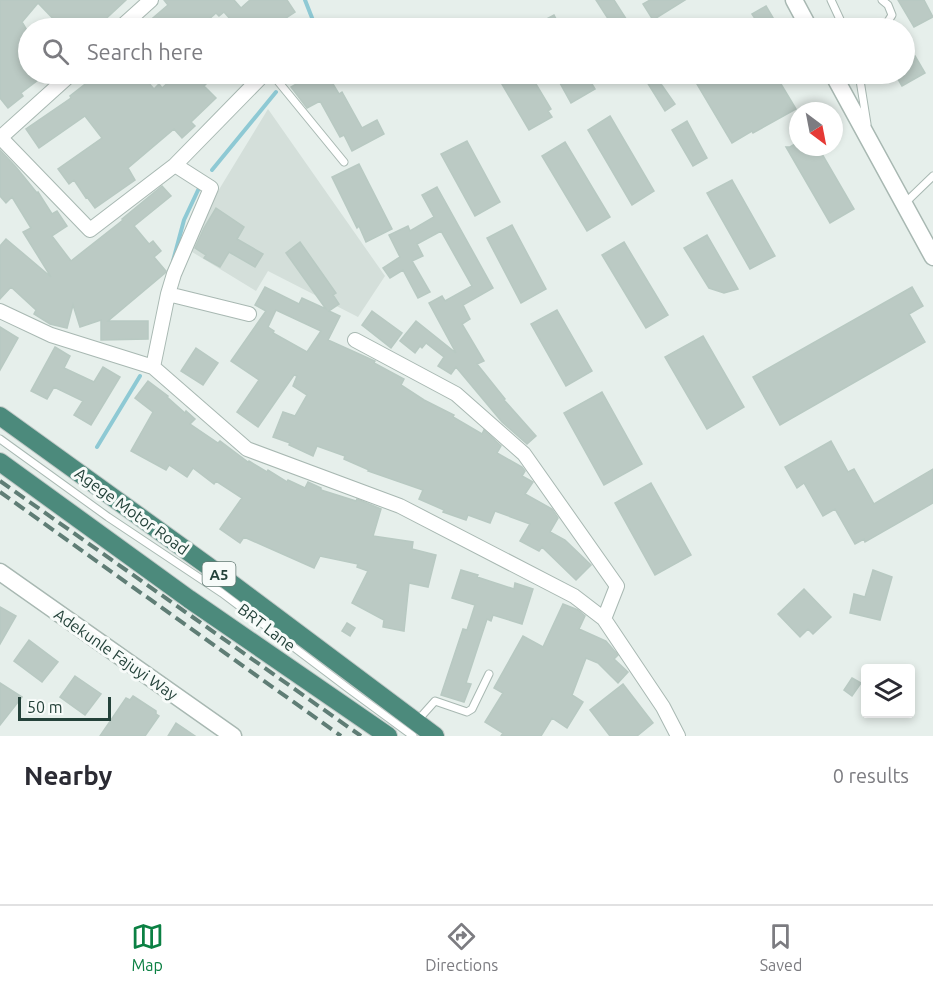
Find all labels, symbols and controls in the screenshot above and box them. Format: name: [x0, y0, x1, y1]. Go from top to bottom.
search box: [18, 18, 915, 84]
icon: search: [39, 35, 72, 68]
text: Search here: [87, 39, 203, 64]
north arrow: [789, 102, 843, 156]
street label: Agege Motor Road: [72, 464, 192, 558]
road number: A5: [202, 562, 236, 586]
street label: BRT Lane: [235, 600, 299, 654]
street label: Adekunle Fajuyi Way: [51, 605, 181, 703]
map controls: [861, 664, 915, 718]
button: layers: [861, 664, 915, 718]
scale bar: [18, 694, 111, 722]
text: 50 m: [27, 698, 63, 716]
text: Nearby: [24, 761, 112, 790]
text: 0 results: [833, 764, 909, 787]
tab: Map: [131, 920, 164, 974]
tab: Directions: [425, 920, 498, 974]
tab: Saved: [760, 920, 802, 974]

